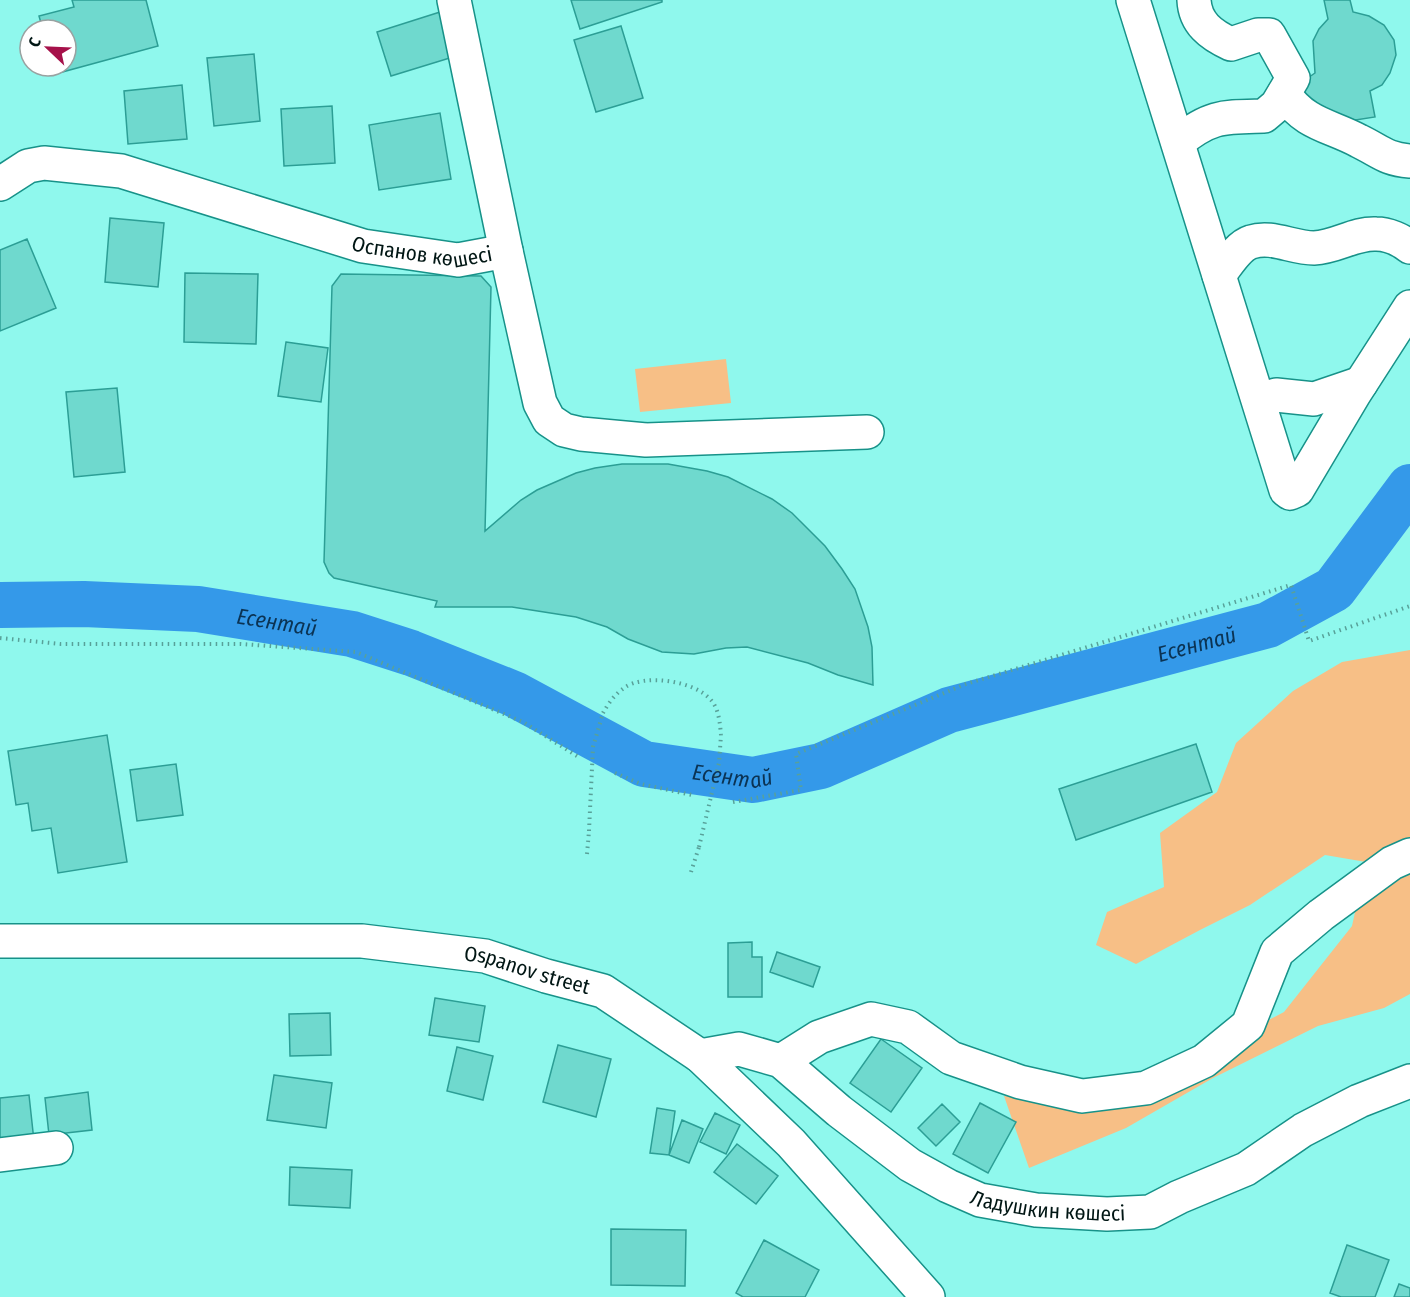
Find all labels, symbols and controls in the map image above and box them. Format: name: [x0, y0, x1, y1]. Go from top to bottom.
north arrow: [18, 18, 78, 78]
text: С: [24, 34, 45, 50]
street label: Оспанов көшесі: [348, 230, 494, 274]
water label: Есентай: [235, 602, 319, 642]
water label: Есентай: [1154, 621, 1239, 668]
water label: Есентай: [691, 758, 775, 794]
street label: Ospanov street: [463, 941, 593, 1000]
street label: Ладушкин көшесі: [966, 1184, 1126, 1227]

